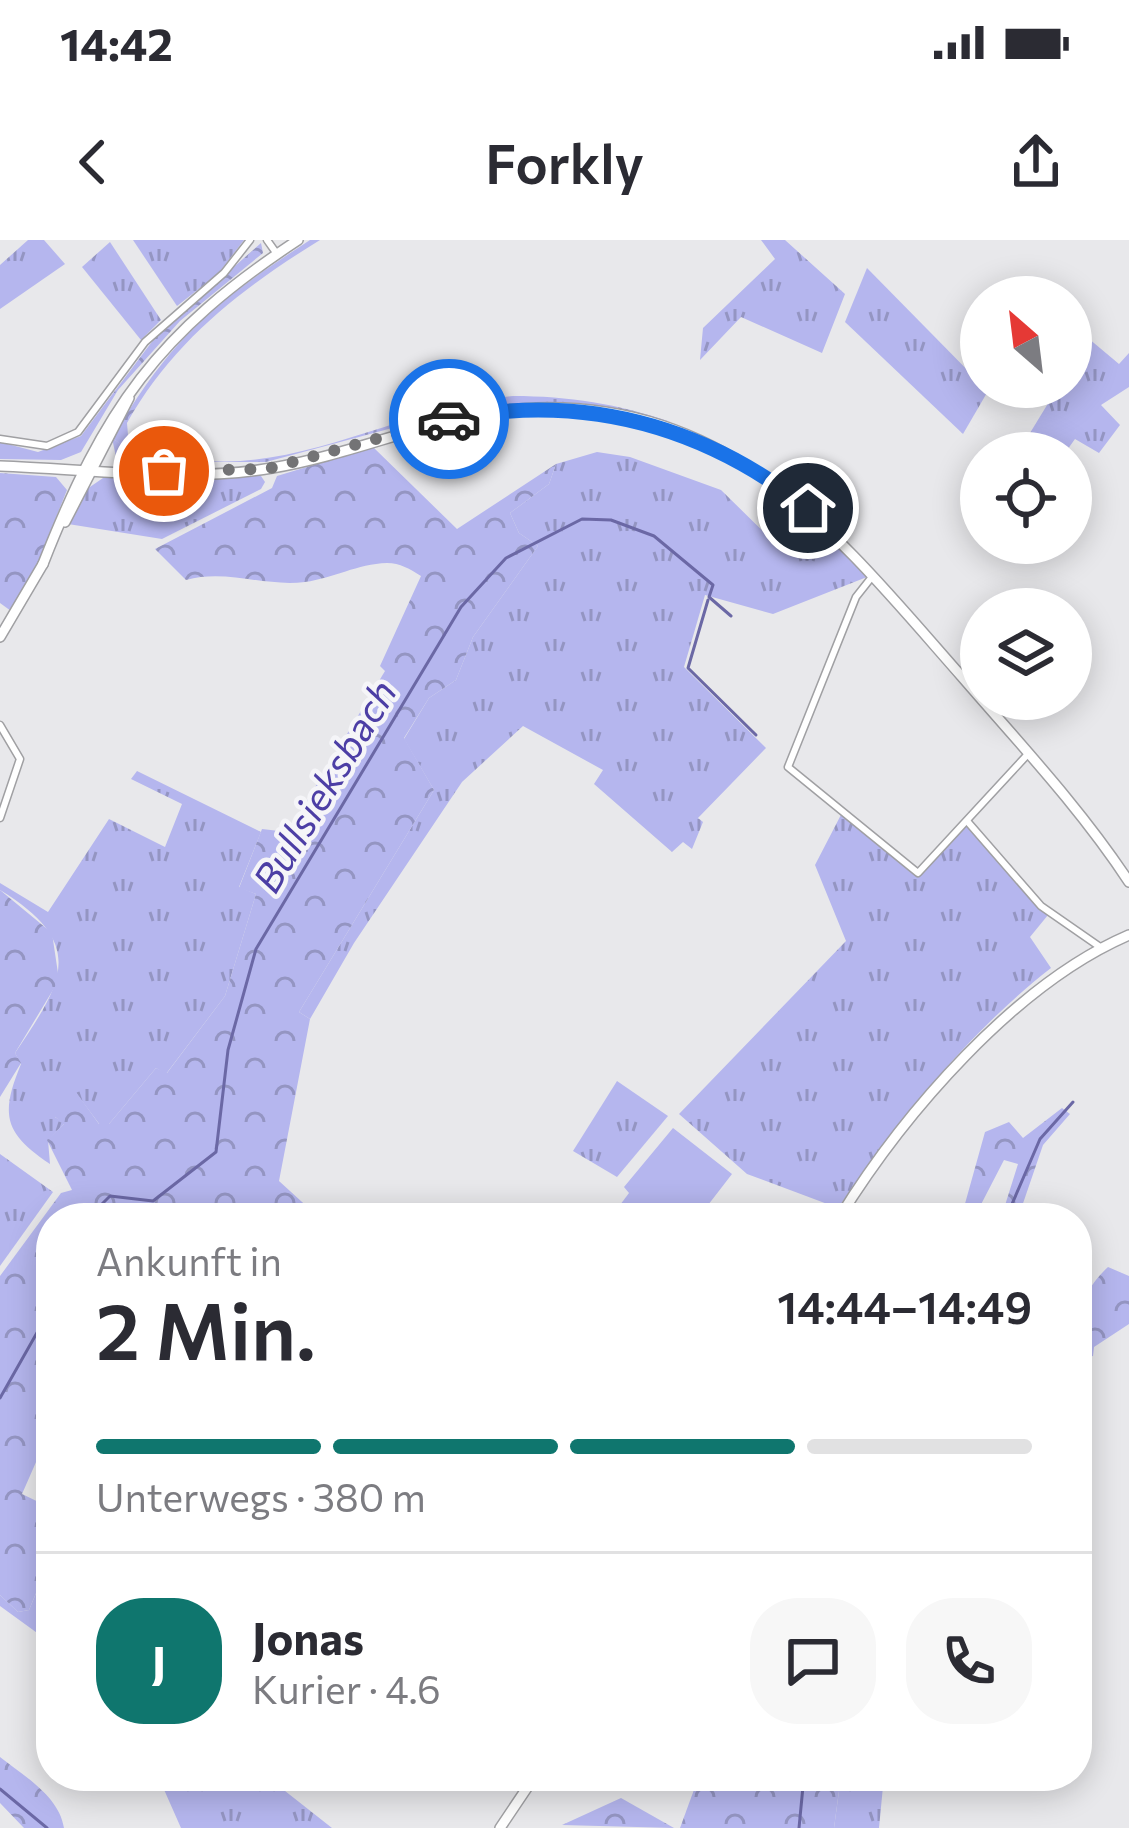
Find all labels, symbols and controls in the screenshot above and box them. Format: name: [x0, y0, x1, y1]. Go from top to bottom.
text: 14:42: [60, 15, 173, 70]
icon: back: [60, 129, 126, 195]
text: Forkly: [485, 129, 644, 195]
icon: share: [1003, 129, 1069, 195]
north arrow: [960, 276, 1092, 408]
map controls: [960, 276, 1092, 720]
courier: [389, 359, 509, 479]
icon: car: [416, 386, 482, 452]
pin: [113, 420, 215, 522]
button: locate: [960, 432, 1092, 564]
icon: bag: [131, 438, 197, 504]
pin: [757, 457, 859, 559]
icon: home: [775, 475, 841, 541]
button: layers: [960, 588, 1092, 720]
water label: Bullsieksbach: [241, 670, 405, 900]
text: Ankunft in: [96, 1236, 282, 1284]
text: 14:44–14:49: [777, 1278, 1032, 1333]
text: 2 Min.: [96, 1281, 316, 1376]
text: Unterwegs · 380 m: [96, 1472, 426, 1520]
button: chat: [750, 1598, 876, 1724]
button: phone: [906, 1598, 1032, 1724]
text: Jonas: [252, 1609, 364, 1664]
text: J: [152, 1633, 166, 1688]
text: Kurier · 4.6: [252, 1664, 441, 1712]

